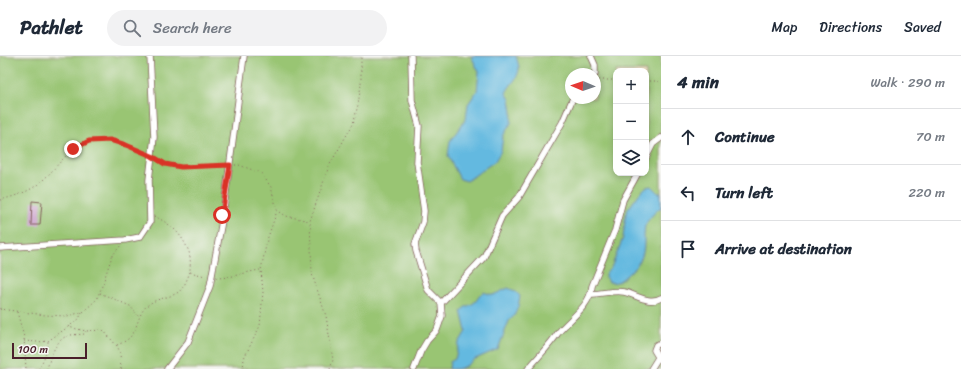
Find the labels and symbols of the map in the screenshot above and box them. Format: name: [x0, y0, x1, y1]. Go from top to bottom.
north arrow: [565, 68, 601, 104]
route end: [64, 140, 82, 158]
route start: [213, 206, 231, 224]
scale bar: [12, 341, 87, 360]

